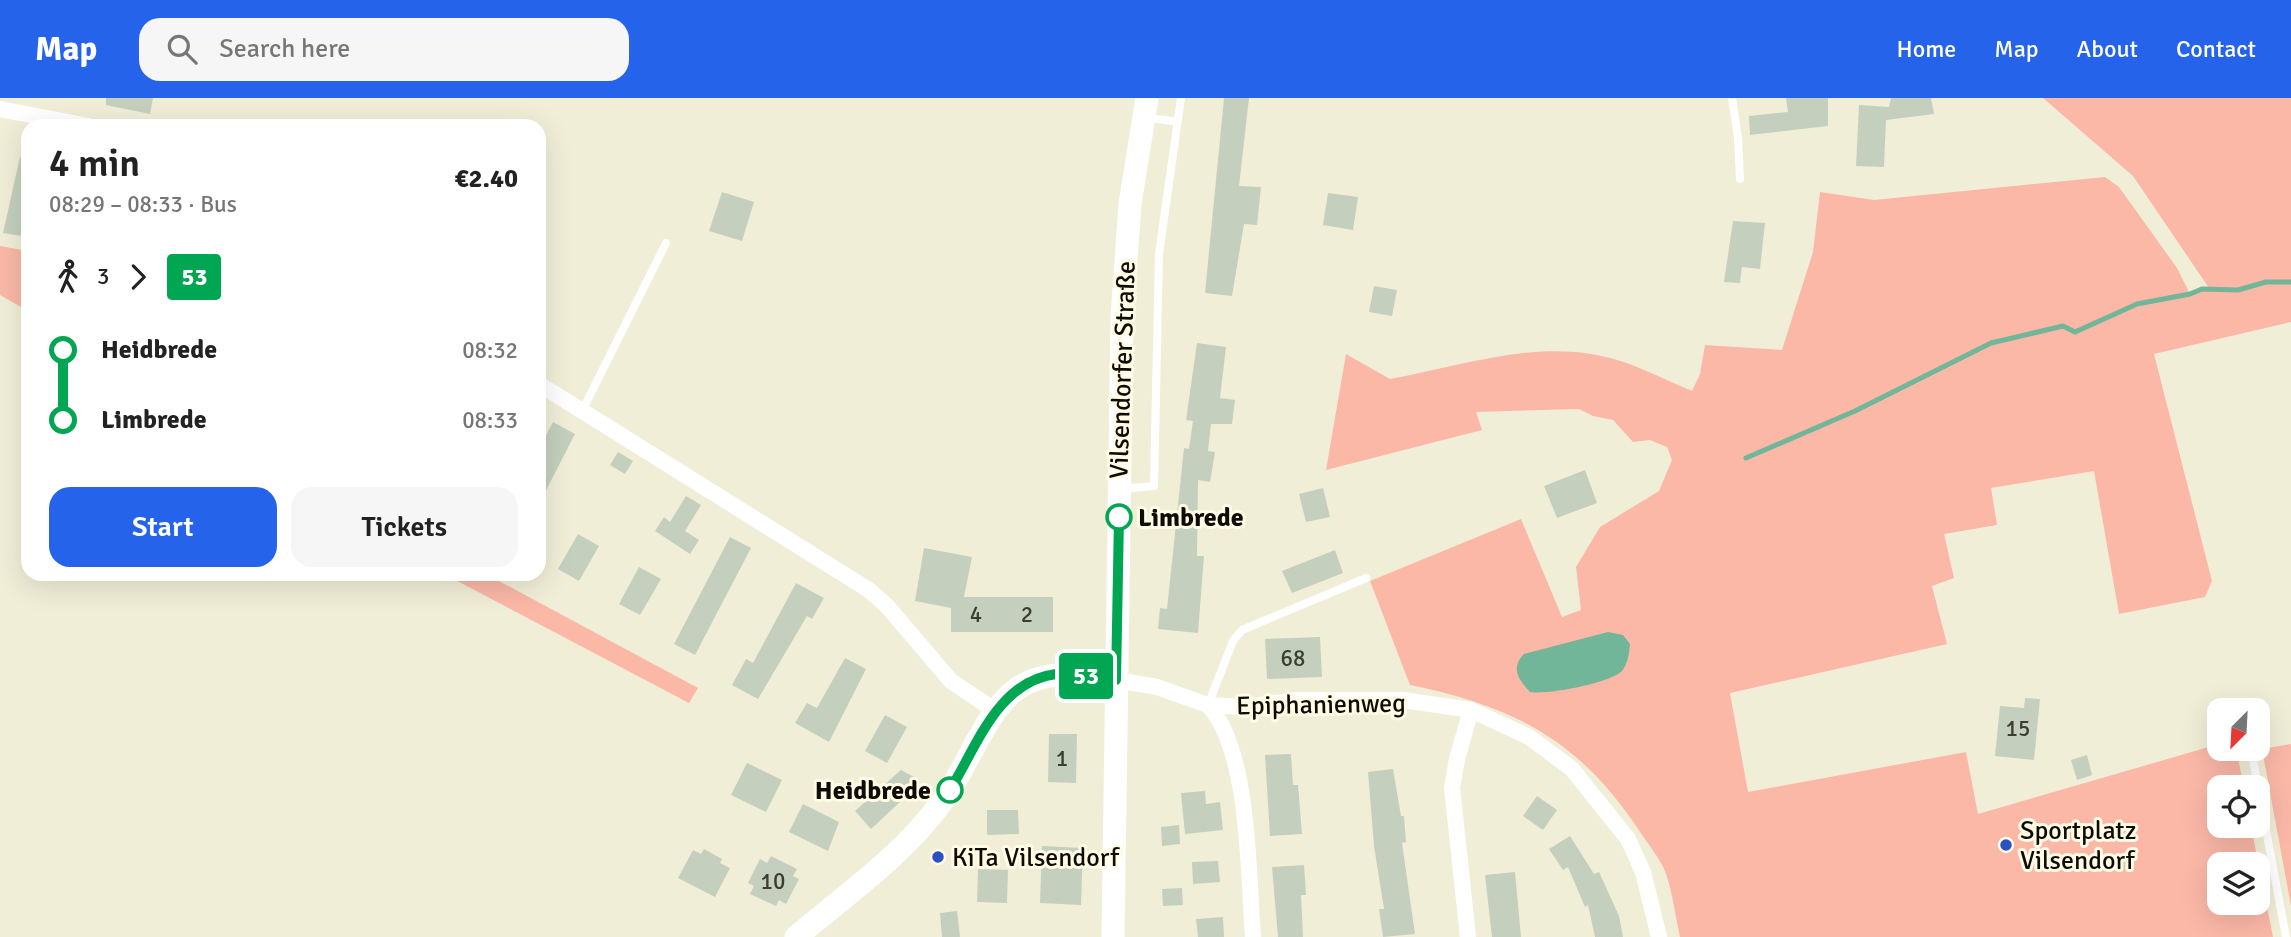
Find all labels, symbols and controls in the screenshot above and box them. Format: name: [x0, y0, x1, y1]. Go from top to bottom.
search box: [139, 18, 629, 81]
text: Map: [35, 29, 97, 70]
icon: search: [163, 30, 201, 68]
text: Search here: [219, 33, 350, 65]
text: Home: [1896, 34, 1956, 64]
text: Map: [1994, 34, 2039, 64]
text: About: [2077, 34, 2138, 64]
text: Contact: [2176, 34, 2256, 64]
text: 4 min: [49, 140, 140, 187]
text: €2.40: [454, 163, 518, 195]
text: 08:29 – 08:33 · Bus: [49, 190, 237, 219]
icon: walk: [49, 258, 87, 296]
icon: forward: [119, 258, 157, 296]
street label: Vilsendorfer Straße: [1103, 261, 1143, 480]
text: 3: [97, 262, 109, 291]
text: 53: [181, 262, 207, 292]
text: Heidbrede: [101, 334, 217, 366]
text: 08:32: [462, 336, 518, 365]
text: Limbrede: [101, 404, 207, 436]
text: 08:33: [462, 406, 518, 435]
button: Start: [49, 487, 277, 567]
button: Tickets: [291, 487, 518, 567]
place label: Limbrede: [1138, 502, 1244, 534]
marker: Limbrede: [1106, 504, 1132, 530]
house number: 4: [970, 600, 982, 629]
house number: 2: [1021, 600, 1033, 629]
house number: 68: [1281, 644, 1305, 673]
line badge: 53: [1054, 653, 1118, 699]
text: 53: [1073, 661, 1099, 691]
street label: Epiphanienweg: [1236, 688, 1406, 722]
north arrow: [2207, 698, 2270, 761]
map controls: [2207, 698, 2270, 915]
house number: 15: [2006, 714, 2030, 743]
house number: 1: [1056, 744, 1068, 773]
place label: Heidbrede: [815, 775, 931, 807]
button: locate: [2207, 775, 2270, 838]
marker: Heidbrede: [937, 777, 963, 803]
place label: Sportplatz Vilsendorf: [2020, 815, 2136, 877]
marker: Sportplatz Vilsendorf: [1998, 837, 2014, 853]
place label: KiTa Vilsendorf: [952, 842, 1120, 874]
marker: KiTa Vilsendorf: [930, 849, 946, 865]
button: layers: [2207, 852, 2270, 915]
house number: 10: [761, 867, 785, 896]

